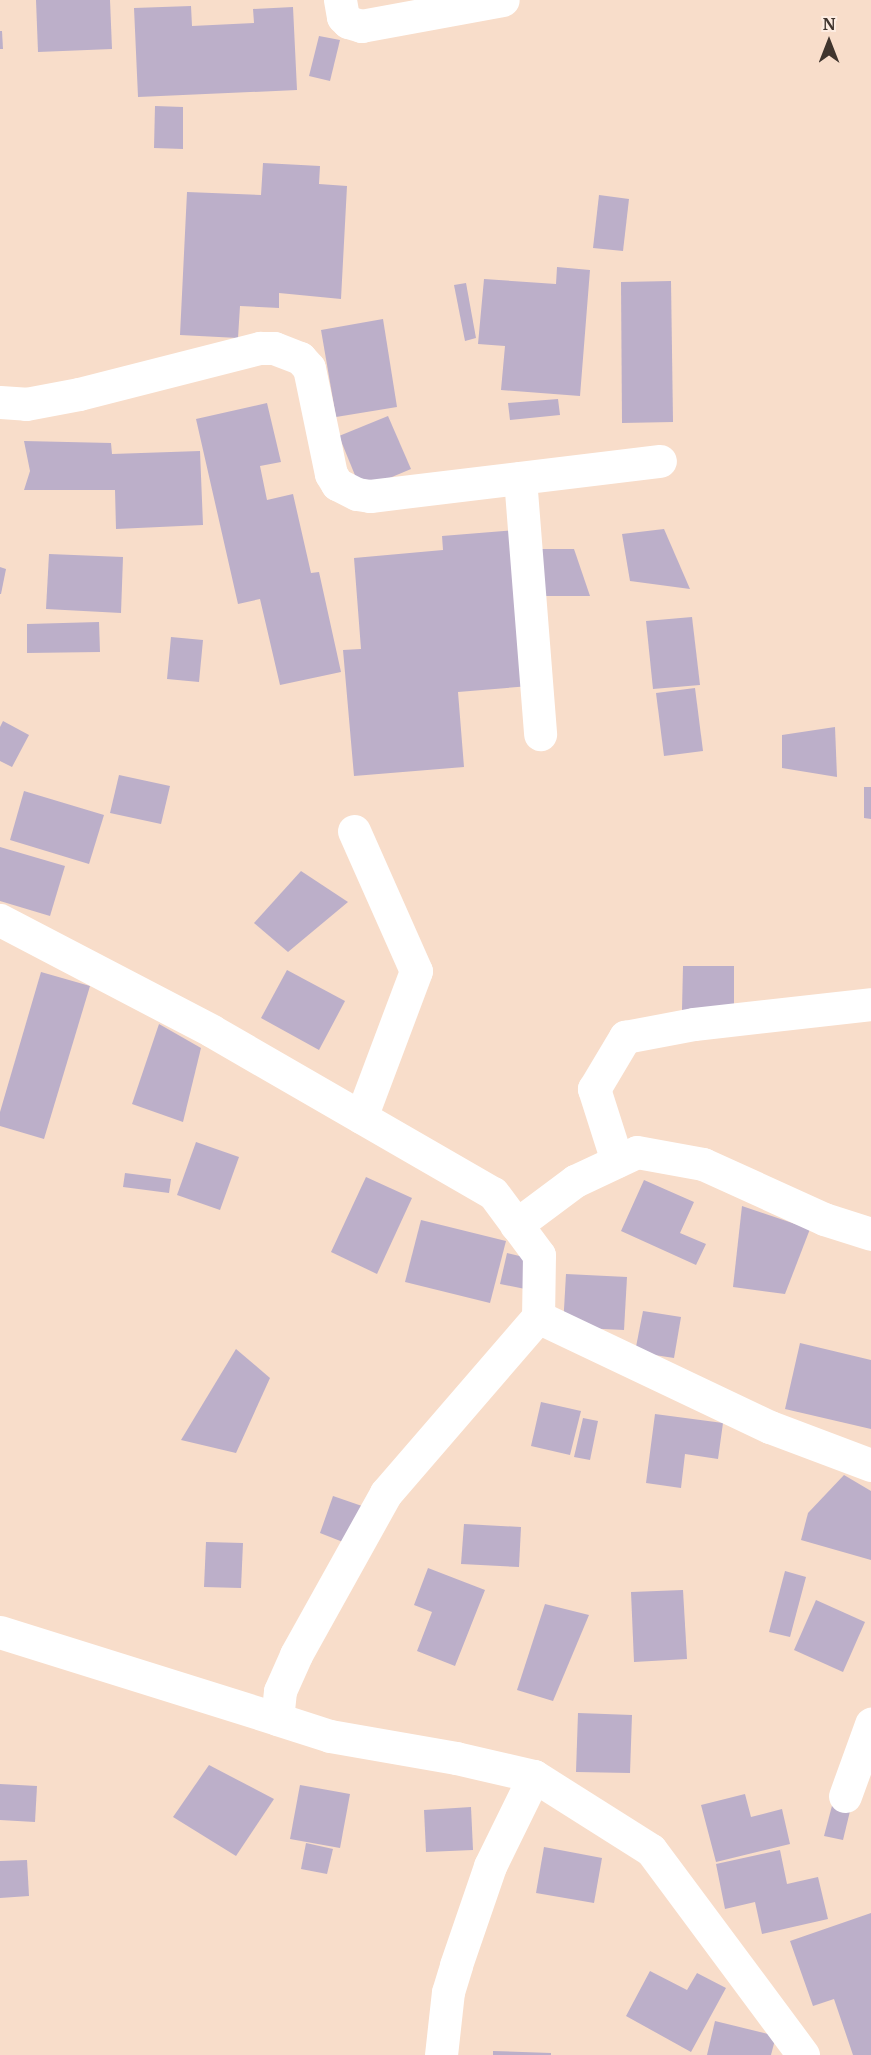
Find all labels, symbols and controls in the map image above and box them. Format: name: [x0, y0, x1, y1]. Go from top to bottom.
north arrow: [799, 12, 859, 72]
text: N: [823, 14, 835, 34]

